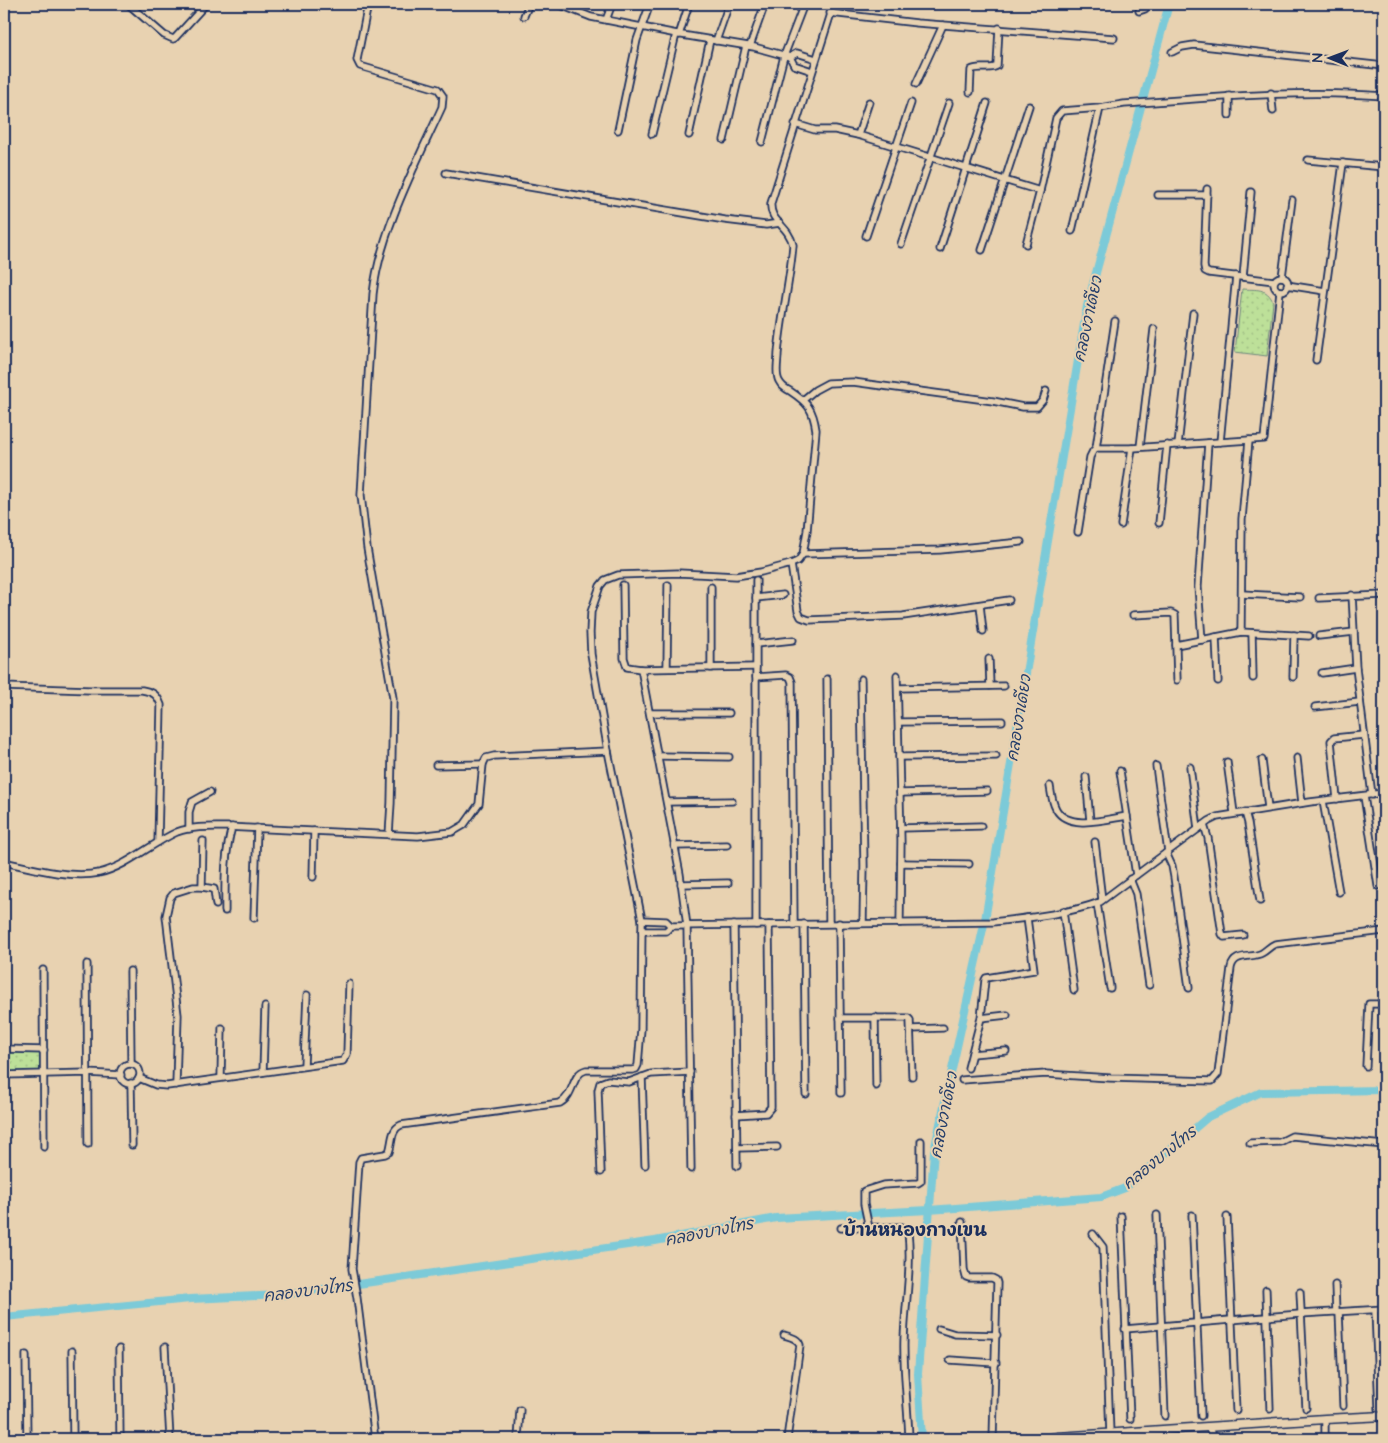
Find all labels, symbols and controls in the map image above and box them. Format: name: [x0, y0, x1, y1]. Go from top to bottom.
north arrow: [1306, 32, 1356, 82]
text: N: [1308, 53, 1328, 62]
water label: คลองวาเดียว: [1068, 273, 1108, 364]
water label: คลองวาเดียว: [1001, 672, 1037, 763]
water label: คลองวาเดียว: [925, 1069, 963, 1160]
water label: คลองบางไทร: [1118, 1120, 1203, 1195]
water label: คลองบางไทร: [663, 1212, 757, 1251]
district label: บ้านหนองกางเขน: [843, 1218, 987, 1243]
water label: คลองบางไทร: [262, 1274, 355, 1307]

